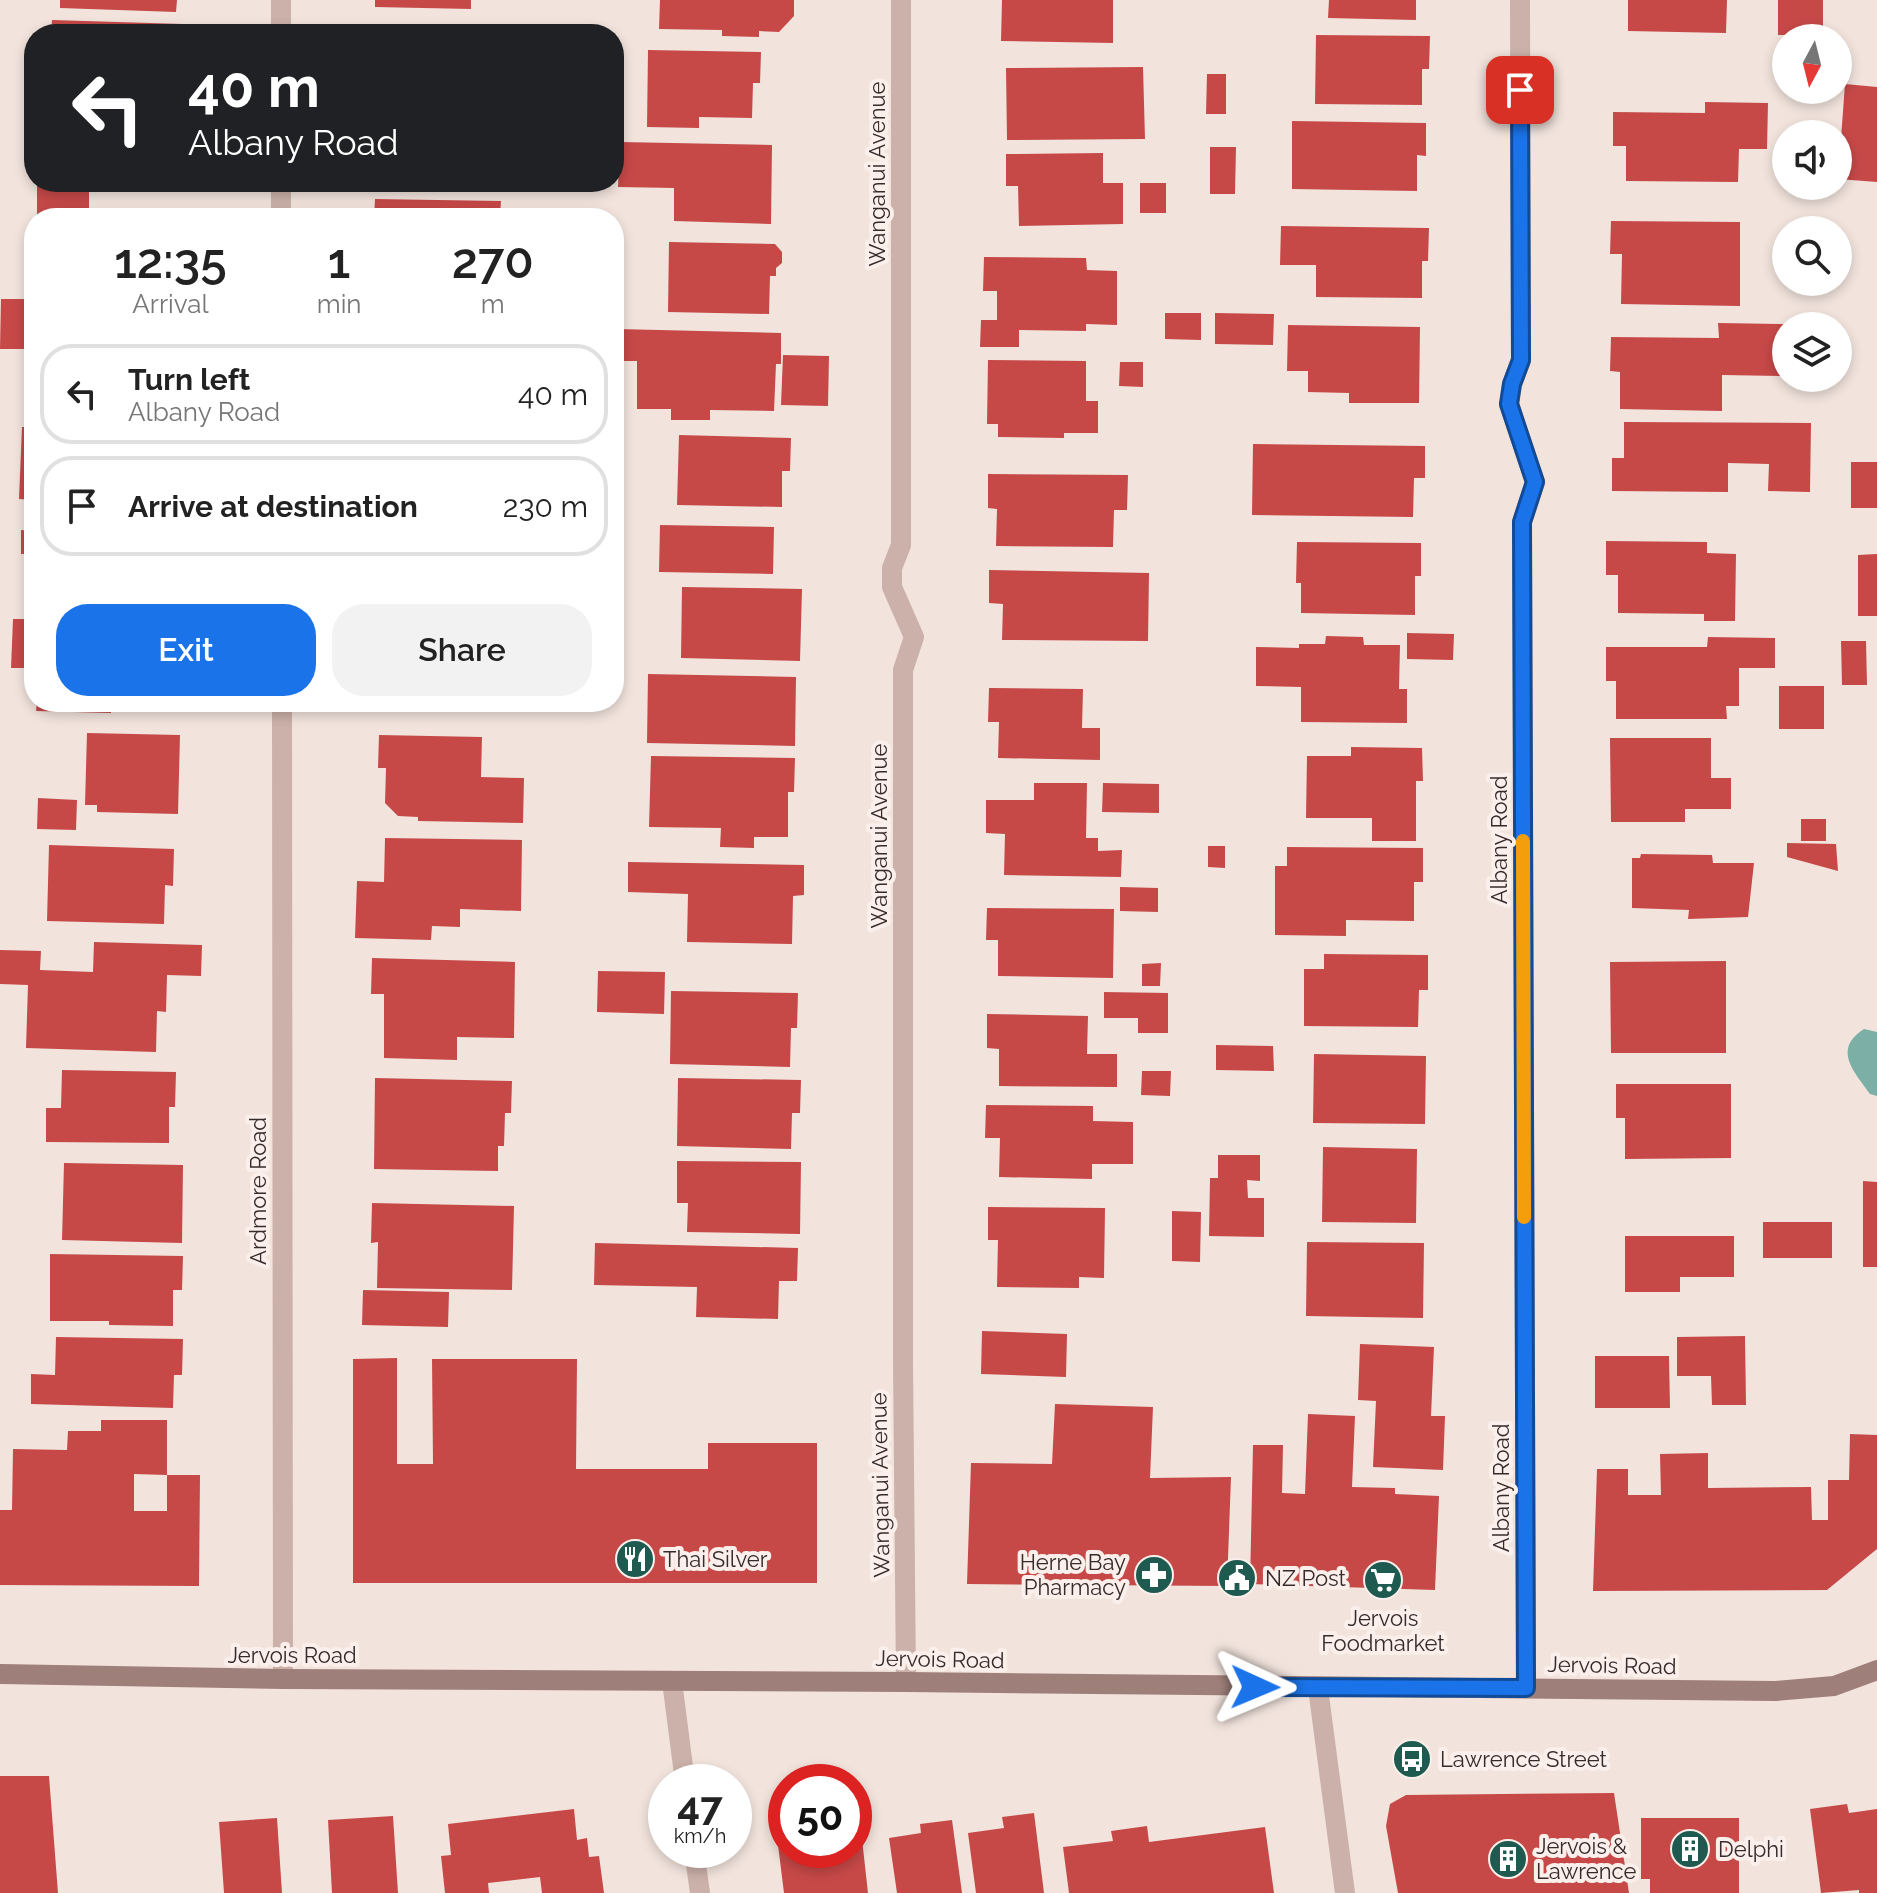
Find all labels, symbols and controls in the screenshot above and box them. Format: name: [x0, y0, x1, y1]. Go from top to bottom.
north arrow: [1772, 24, 1852, 104]
map controls: [1772, 24, 1852, 392]
text: 40 m: [188, 54, 320, 120]
icon: left: [56, 56, 160, 160]
pin: [1486, 56, 1554, 124]
icon: arrive: [1498, 68, 1542, 112]
street label: Wanganui Avenue: [864, 81, 890, 267]
button: sound: [1772, 120, 1852, 200]
text: Albany Road: [188, 121, 399, 163]
button: search: [1772, 216, 1852, 296]
text: 12:35: [114, 233, 227, 289]
text: 1: [328, 233, 350, 289]
text: 270: [452, 233, 534, 289]
text: Arrival: [132, 289, 209, 319]
text: min: [317, 289, 362, 319]
text: m: [481, 289, 505, 319]
button: layers: [1772, 312, 1852, 392]
text: Turn left: [128, 362, 250, 397]
icon: left: [60, 372, 104, 416]
text: 40 m: [518, 377, 588, 412]
text: Albany Road: [128, 397, 280, 427]
icon: arrive: [60, 484, 104, 528]
text: Arrive at destination: [128, 489, 418, 524]
text: 230 m: [503, 489, 588, 524]
button: Exit: [56, 604, 316, 696]
button: Share: [332, 604, 592, 696]
street label: Wanganui Avenue: [866, 743, 892, 929]
street label: Albany Road: [1486, 776, 1512, 904]
street label: Ardmore Road: [245, 1117, 271, 1265]
street label: Wanganui Avenue: [865, 1392, 895, 1578]
street label: Albany Road: [1488, 1424, 1514, 1552]
restaurant icon: Thai Silver: [614, 1538, 656, 1580]
place label: Thai Silver: [663, 1546, 768, 1572]
place label: Herne Bay Pharmacy: [1020, 1549, 1126, 1600]
pharmacy icon: Herne Bay Pharmacy: [1133, 1554, 1175, 1596]
public building icon: NZ Post: [1216, 1557, 1258, 1599]
supermarket icon: Jervois Foodmarket: [1362, 1559, 1404, 1601]
place label: NZ Post: [1265, 1565, 1347, 1591]
place label: Jervois Foodmarket: [1321, 1605, 1445, 1656]
street label: Jervois Road: [227, 1642, 357, 1668]
street label: Jervois Road: [875, 1645, 1005, 1673]
position arrow: [1213, 1645, 1297, 1729]
street label: Jervois Road: [1547, 1651, 1677, 1679]
bus stop icon: Lawrence Street: [1391, 1738, 1433, 1780]
place label: Lawrence Street: [1440, 1746, 1608, 1772]
speed limit sign: 50: [768, 1764, 872, 1868]
text: 47: [677, 1782, 723, 1829]
text: km/h: [674, 1824, 726, 1848]
building icon: Delphi: [1669, 1828, 1711, 1870]
place label: Jervois & Lawrence: [1536, 1833, 1636, 1884]
place label: Delphi: [1718, 1836, 1784, 1862]
building icon: Jervois & Lawrence: [1487, 1838, 1529, 1880]

